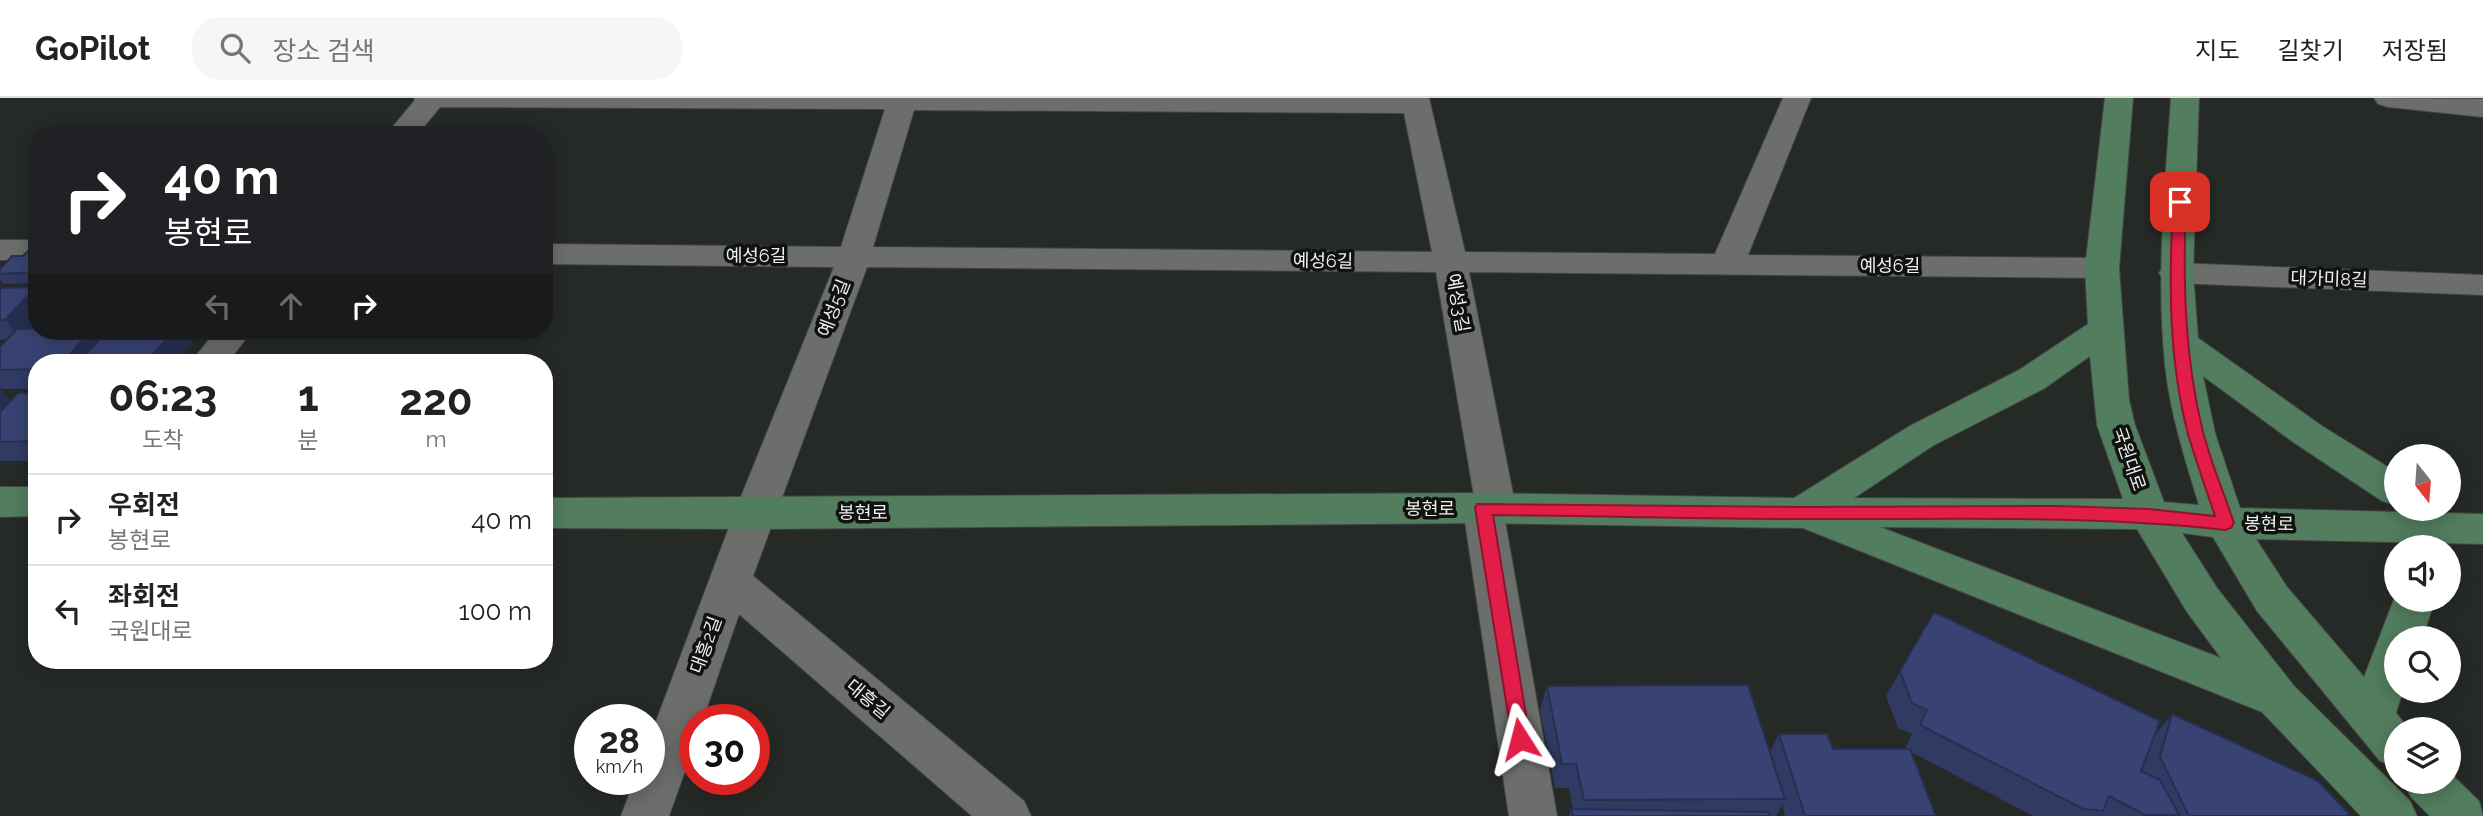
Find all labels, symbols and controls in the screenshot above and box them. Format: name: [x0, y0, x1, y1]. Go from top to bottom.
search box: [192, 17, 682, 80]
text: GoPilot: [35, 29, 150, 68]
icon: search: [216, 29, 254, 67]
text: 장소 검색: [272, 36, 375, 66]
text: 지도: [2195, 36, 2240, 65]
text: 길찾기: [2278, 36, 2344, 65]
text: 저장됨: [2382, 36, 2448, 65]
text: 40 m: [164, 148, 279, 205]
icon: right: [49, 154, 140, 245]
pin: [2150, 172, 2210, 232]
icon: arrive: [2161, 183, 2199, 221]
text: 봉현로: [164, 214, 252, 251]
street label: 예성6길: [726, 245, 786, 266]
street label: 예성6길: [1293, 249, 1353, 272]
street label: 예성6길: [1860, 255, 1920, 276]
street label: 대가미8길: [2290, 267, 2368, 290]
street label: 예성3길: [1443, 272, 1474, 334]
street label: 예성5길: [813, 276, 854, 339]
icon: left: [199, 287, 237, 325]
icon: ahead: [272, 287, 310, 325]
icon: right: [345, 287, 383, 325]
text: 06:23: [108, 372, 217, 421]
text: 1: [298, 372, 319, 421]
text: 220: [399, 376, 473, 425]
street label: 국원대로: [2109, 424, 2150, 494]
text: m: [425, 425, 447, 452]
text: 도착: [142, 426, 184, 453]
text: 분: [298, 426, 319, 453]
north arrow: [2384, 444, 2460, 522]
map controls: [2384, 444, 2461, 794]
text: 우회전: [108, 490, 180, 520]
street label: 봉현로: [1405, 498, 1455, 519]
icon: right: [49, 501, 87, 539]
street label: 봉현로: [838, 502, 888, 523]
text: 40 m: [471, 505, 532, 535]
street label: 봉현로: [2244, 513, 2294, 534]
text: 봉현로: [108, 526, 171, 553]
button: sound: [2384, 535, 2461, 612]
text: 좌회전: [108, 581, 180, 611]
icon: left: [49, 592, 87, 630]
text: 100 m: [459, 596, 532, 626]
street label: 대흥2길: [686, 613, 725, 676]
text: 국원대로: [108, 617, 193, 644]
button: search: [2384, 626, 2461, 703]
street label: 대흥길: [843, 675, 894, 723]
position arrow: [1483, 702, 1557, 776]
speed limit sign: 30: [679, 704, 770, 795]
button: layers: [2384, 717, 2461, 794]
text: 28: [599, 720, 640, 761]
text: km/h: [596, 756, 643, 777]

